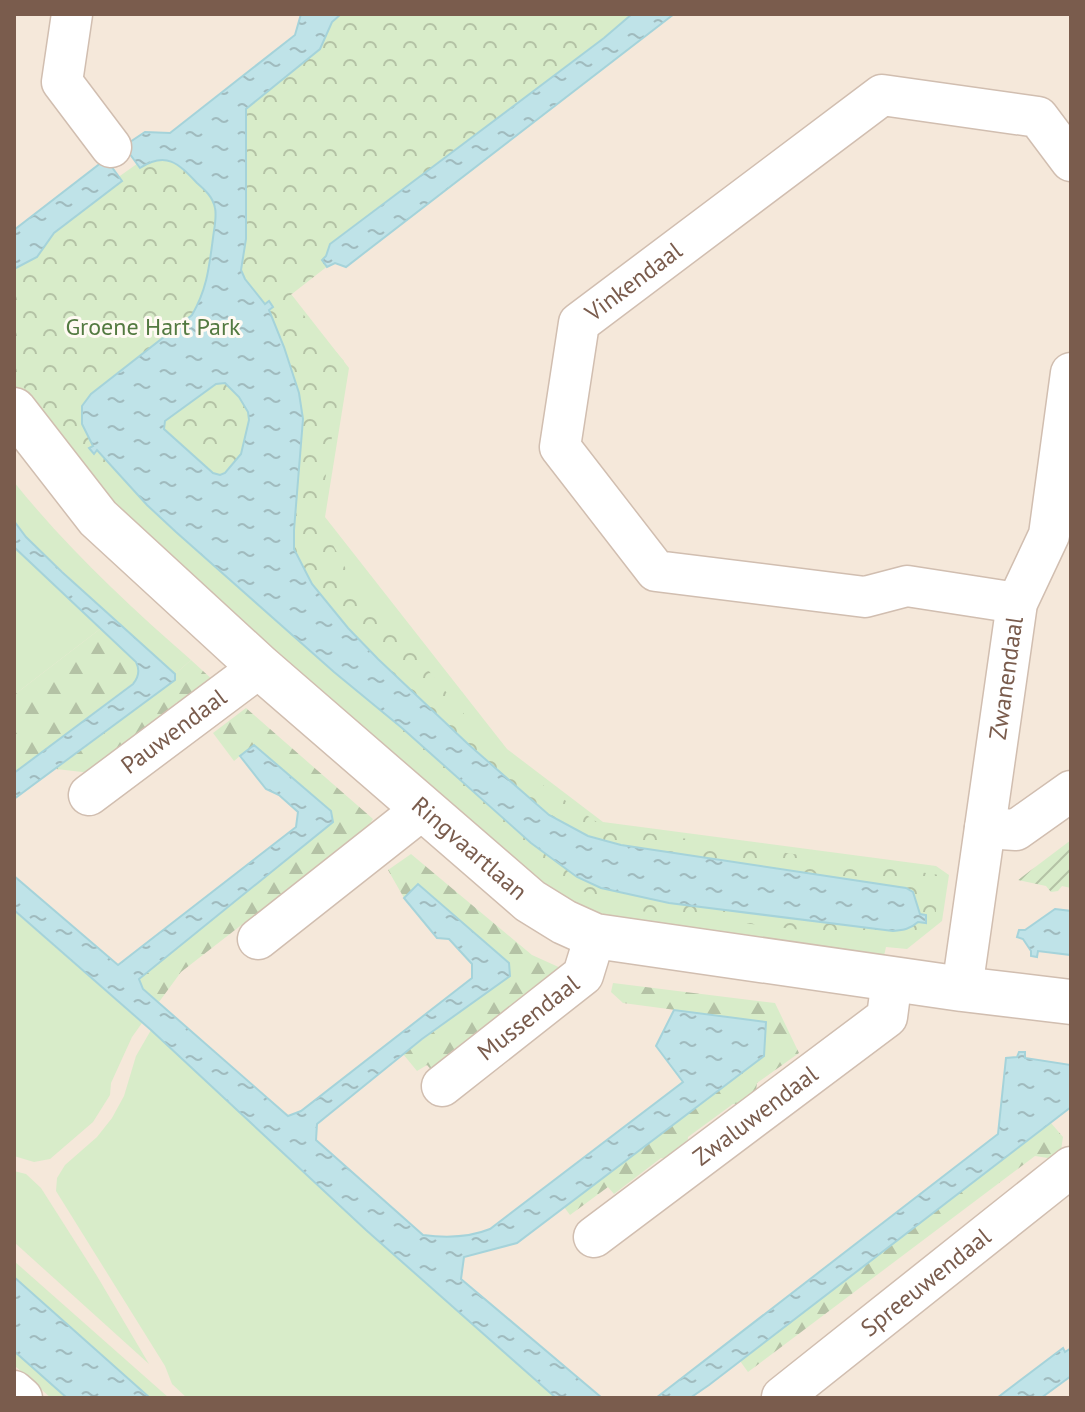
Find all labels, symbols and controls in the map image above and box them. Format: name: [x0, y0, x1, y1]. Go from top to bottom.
street label: Vinkendaal: [578, 235, 688, 329]
park label: Groene Hart Park: [65, 311, 241, 342]
street label: Zwanendaal: [982, 614, 1030, 742]
street label: Pauwendaal: [115, 682, 232, 781]
street label: Ringvaartlaan: [405, 790, 534, 907]
street label: Mussendaal: [471, 968, 585, 1067]
street label: Zwaluwendaal: [687, 1058, 824, 1172]
street label: Spreeuwendaal: [854, 1221, 997, 1343]

